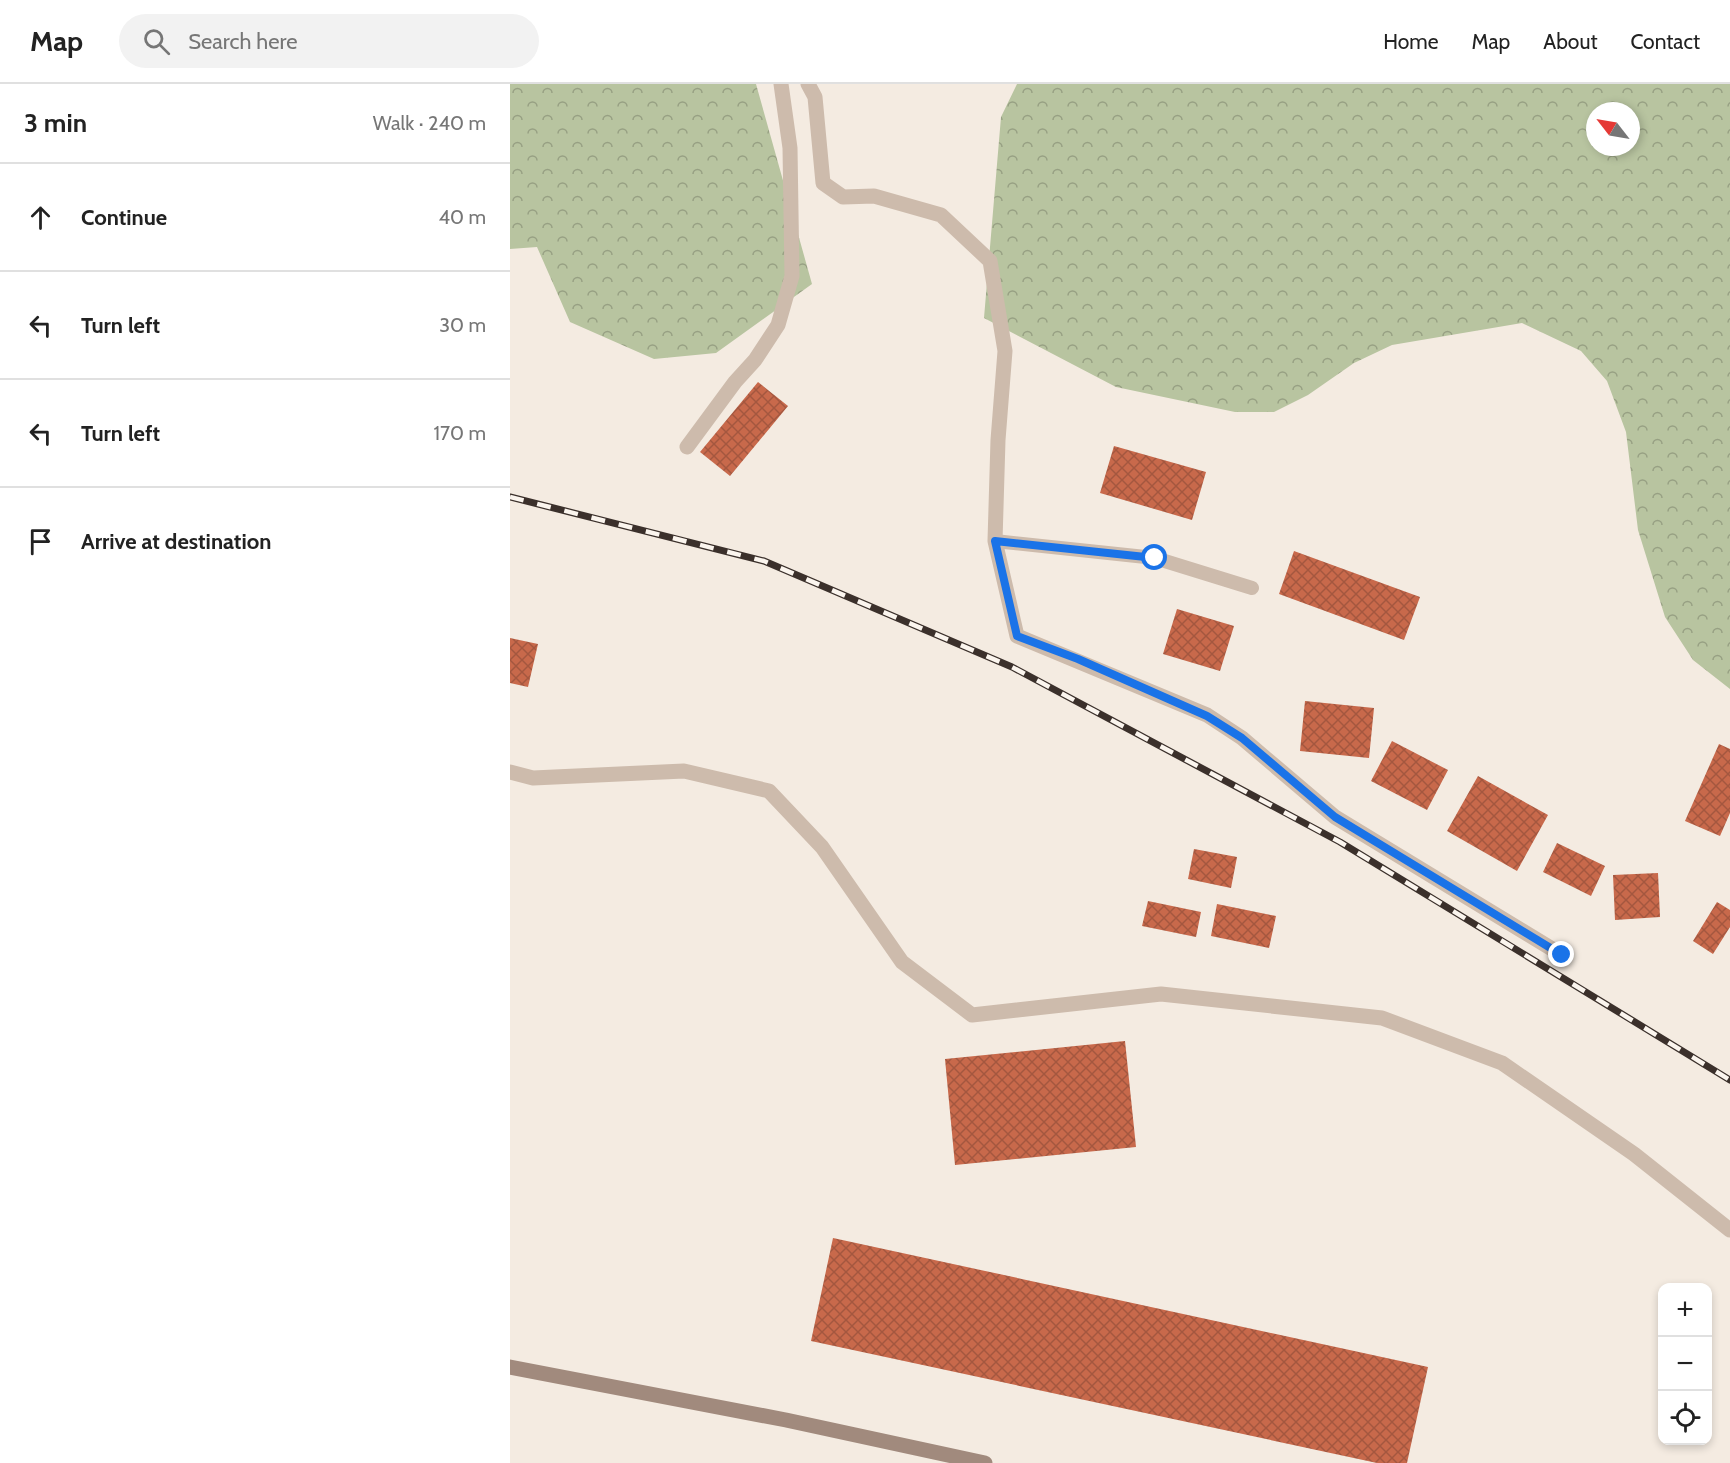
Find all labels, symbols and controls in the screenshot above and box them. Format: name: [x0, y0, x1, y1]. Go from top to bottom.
search box: [119, 14, 539, 68]
text: Map: [30, 24, 83, 58]
icon: search: [140, 25, 173, 58]
text: Search here: [188, 28, 297, 55]
text: Home: [1383, 29, 1439, 54]
text: Map: [1472, 29, 1510, 54]
text: About: [1543, 29, 1597, 54]
text: Contact: [1630, 29, 1700, 54]
north arrow: [1586, 102, 1640, 156]
text: 3 min: [24, 107, 87, 139]
text: Walk · 240 m: [373, 111, 486, 135]
icon: ahead: [24, 201, 57, 234]
text: Continue: [81, 204, 167, 231]
text: 40 m: [438, 205, 486, 229]
icon: left: [24, 309, 57, 342]
text: Turn left: [81, 312, 160, 339]
text: 30 m: [439, 313, 486, 337]
icon: left: [24, 417, 57, 450]
text: Turn left: [81, 420, 160, 447]
text: 170 m: [434, 421, 486, 445]
icon: arrive: [24, 525, 57, 558]
text: Arrive at destination: [81, 528, 271, 555]
route start: [1141, 544, 1167, 570]
route end: [1548, 941, 1574, 967]
map controls: [1658, 1283, 1712, 1445]
button: +: [1658, 1283, 1712, 1337]
button: −: [1658, 1337, 1712, 1391]
button: locate: [1658, 1391, 1712, 1445]

